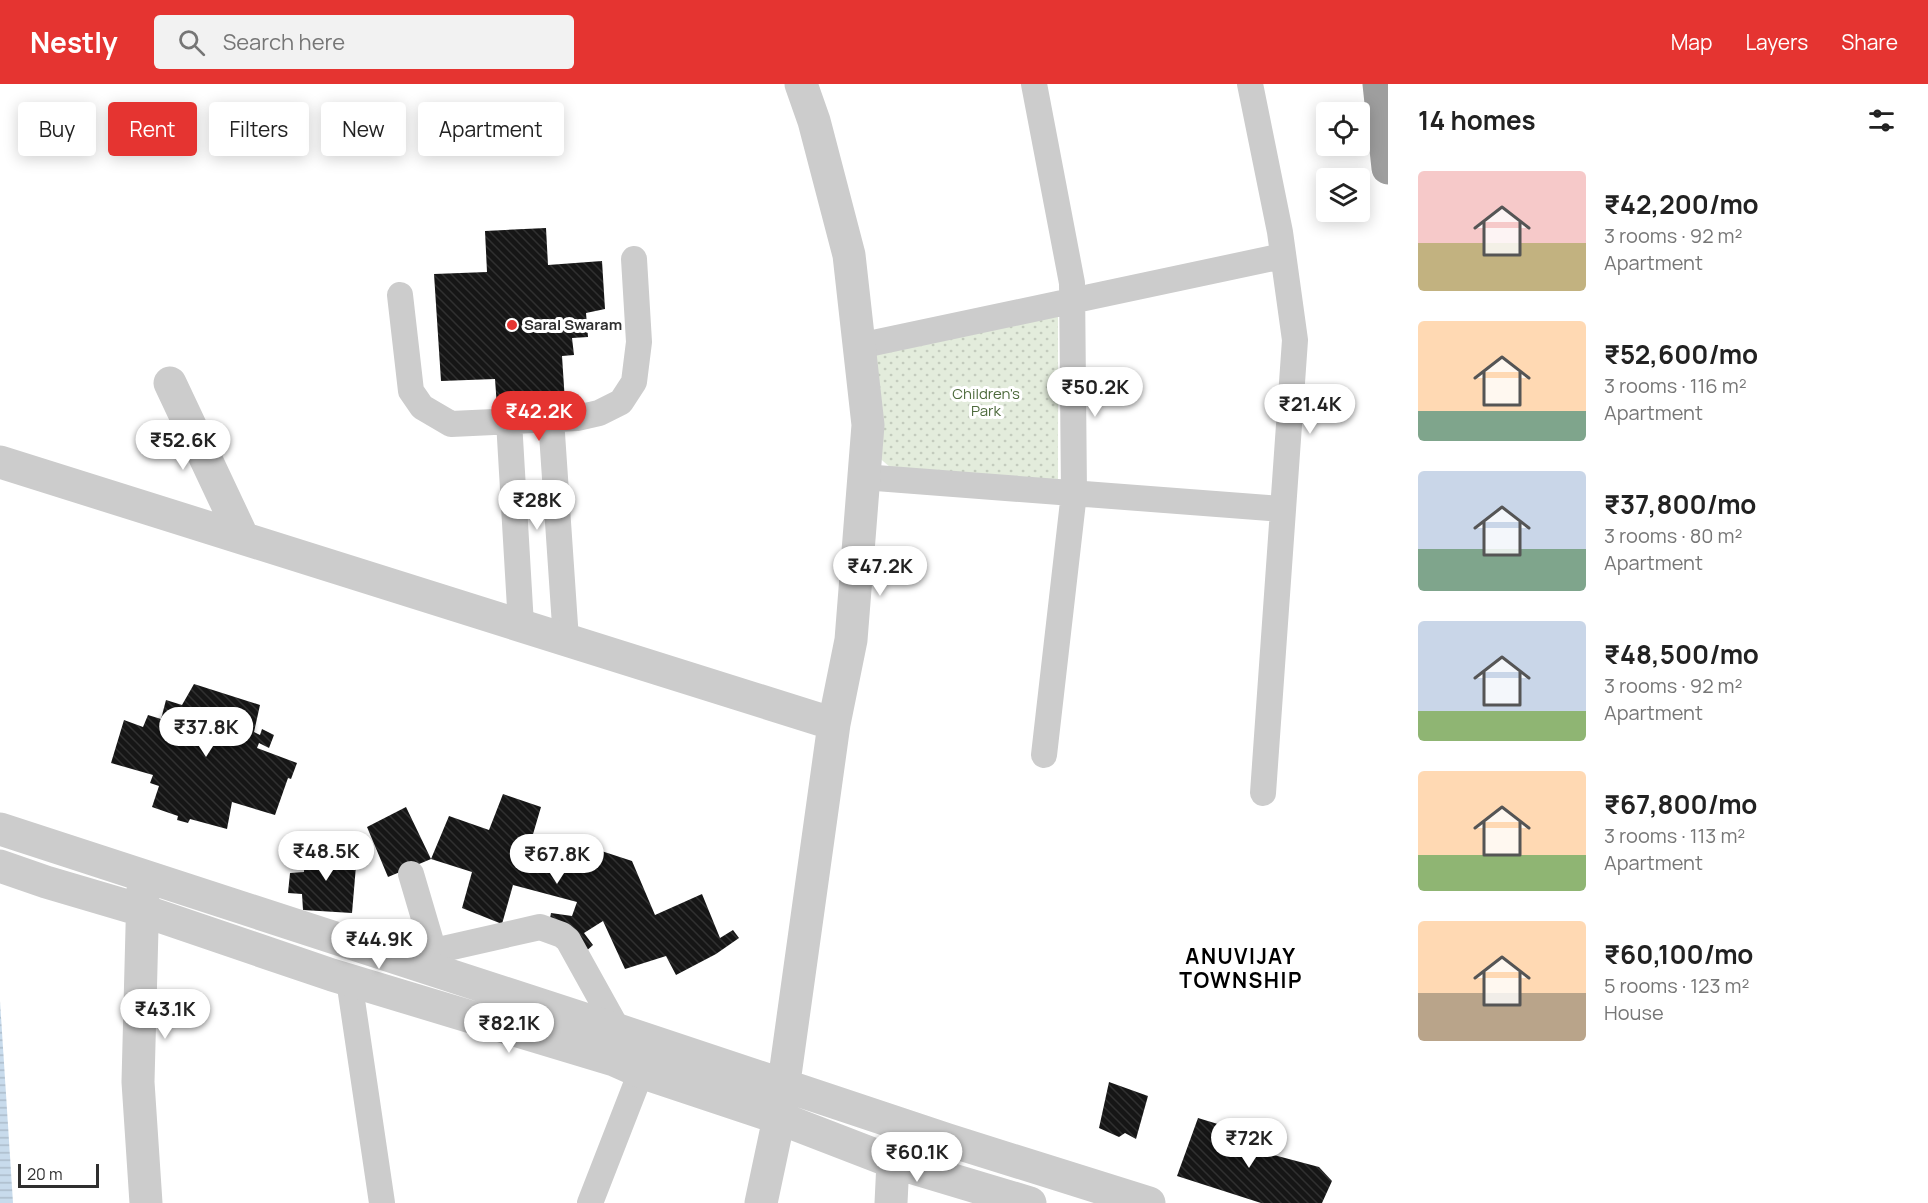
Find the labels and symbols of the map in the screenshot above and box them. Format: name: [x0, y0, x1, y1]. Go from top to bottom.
place label: Saral Swaram: [524, 314, 622, 335]
marker: Saral Swaram: [505, 318, 519, 332]
pin: ₹50.2K: [1046, 367, 1144, 418]
park label: Children's Park: [952, 383, 1020, 421]
pin: ₹21.4K: [1261, 384, 1359, 435]
pin: ₹42.2K: [490, 391, 588, 442]
pin: ₹52.6K: [134, 420, 232, 471]
pin: ₹28K: [501, 480, 573, 531]
pin: ₹47.2K: [831, 546, 929, 597]
pin: ₹37.8K: [157, 707, 255, 758]
pin: ₹48.5K: [277, 831, 375, 882]
pin: ₹67.8K: [508, 834, 606, 885]
pin: ₹44.9K: [330, 919, 428, 970]
district label: ANUVIJAY TOWNSHIP: [1179, 942, 1303, 994]
pin: ₹43.1K: [116, 989, 214, 1040]
pin: ₹82.1K: [460, 1003, 558, 1054]
pin: ₹72K: [1213, 1118, 1285, 1169]
pin: ₹60.1K: [868, 1132, 966, 1183]
scale bar: [18, 1161, 99, 1188]

